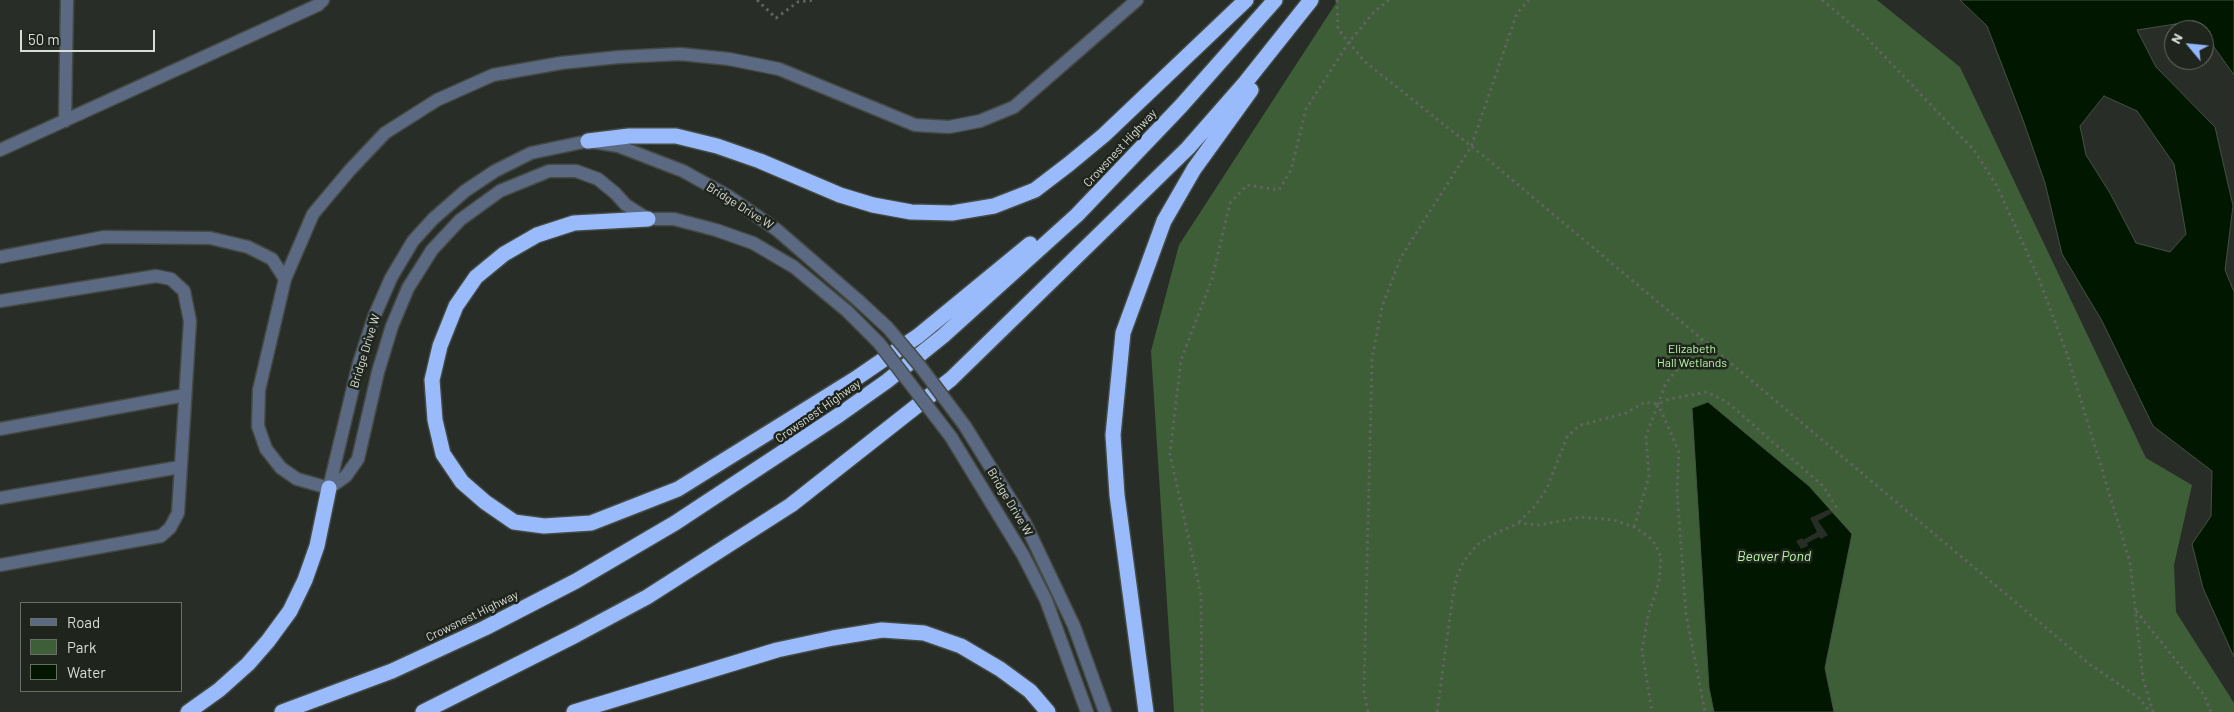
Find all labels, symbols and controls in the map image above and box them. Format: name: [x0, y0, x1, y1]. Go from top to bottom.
scale bar: [22, 20, 158, 52]
north arrow: [2164, 20, 2214, 70]
text: 50 m: [28, 30, 60, 48]
text: N: [2167, 30, 2186, 46]
street label: Crowsnest Highway: [1080, 106, 1160, 190]
street label: Bridge Drive W: [704, 180, 776, 232]
street label: Bridge Drive W: [347, 312, 383, 390]
park label: Elizabeth Hall Wetlands: [1657, 342, 1727, 370]
street label: Crowsnest Highway: [773, 376, 863, 446]
street label: Bridge Drive W: [984, 466, 1036, 538]
water label: Beaver Pond: [1737, 548, 1811, 564]
street label: Crowsnest Highway: [423, 587, 521, 645]
legend: [20, 602, 182, 692]
text: Road: [67, 613, 100, 631]
text: Park: [67, 638, 96, 656]
text: Water: [67, 663, 106, 681]

